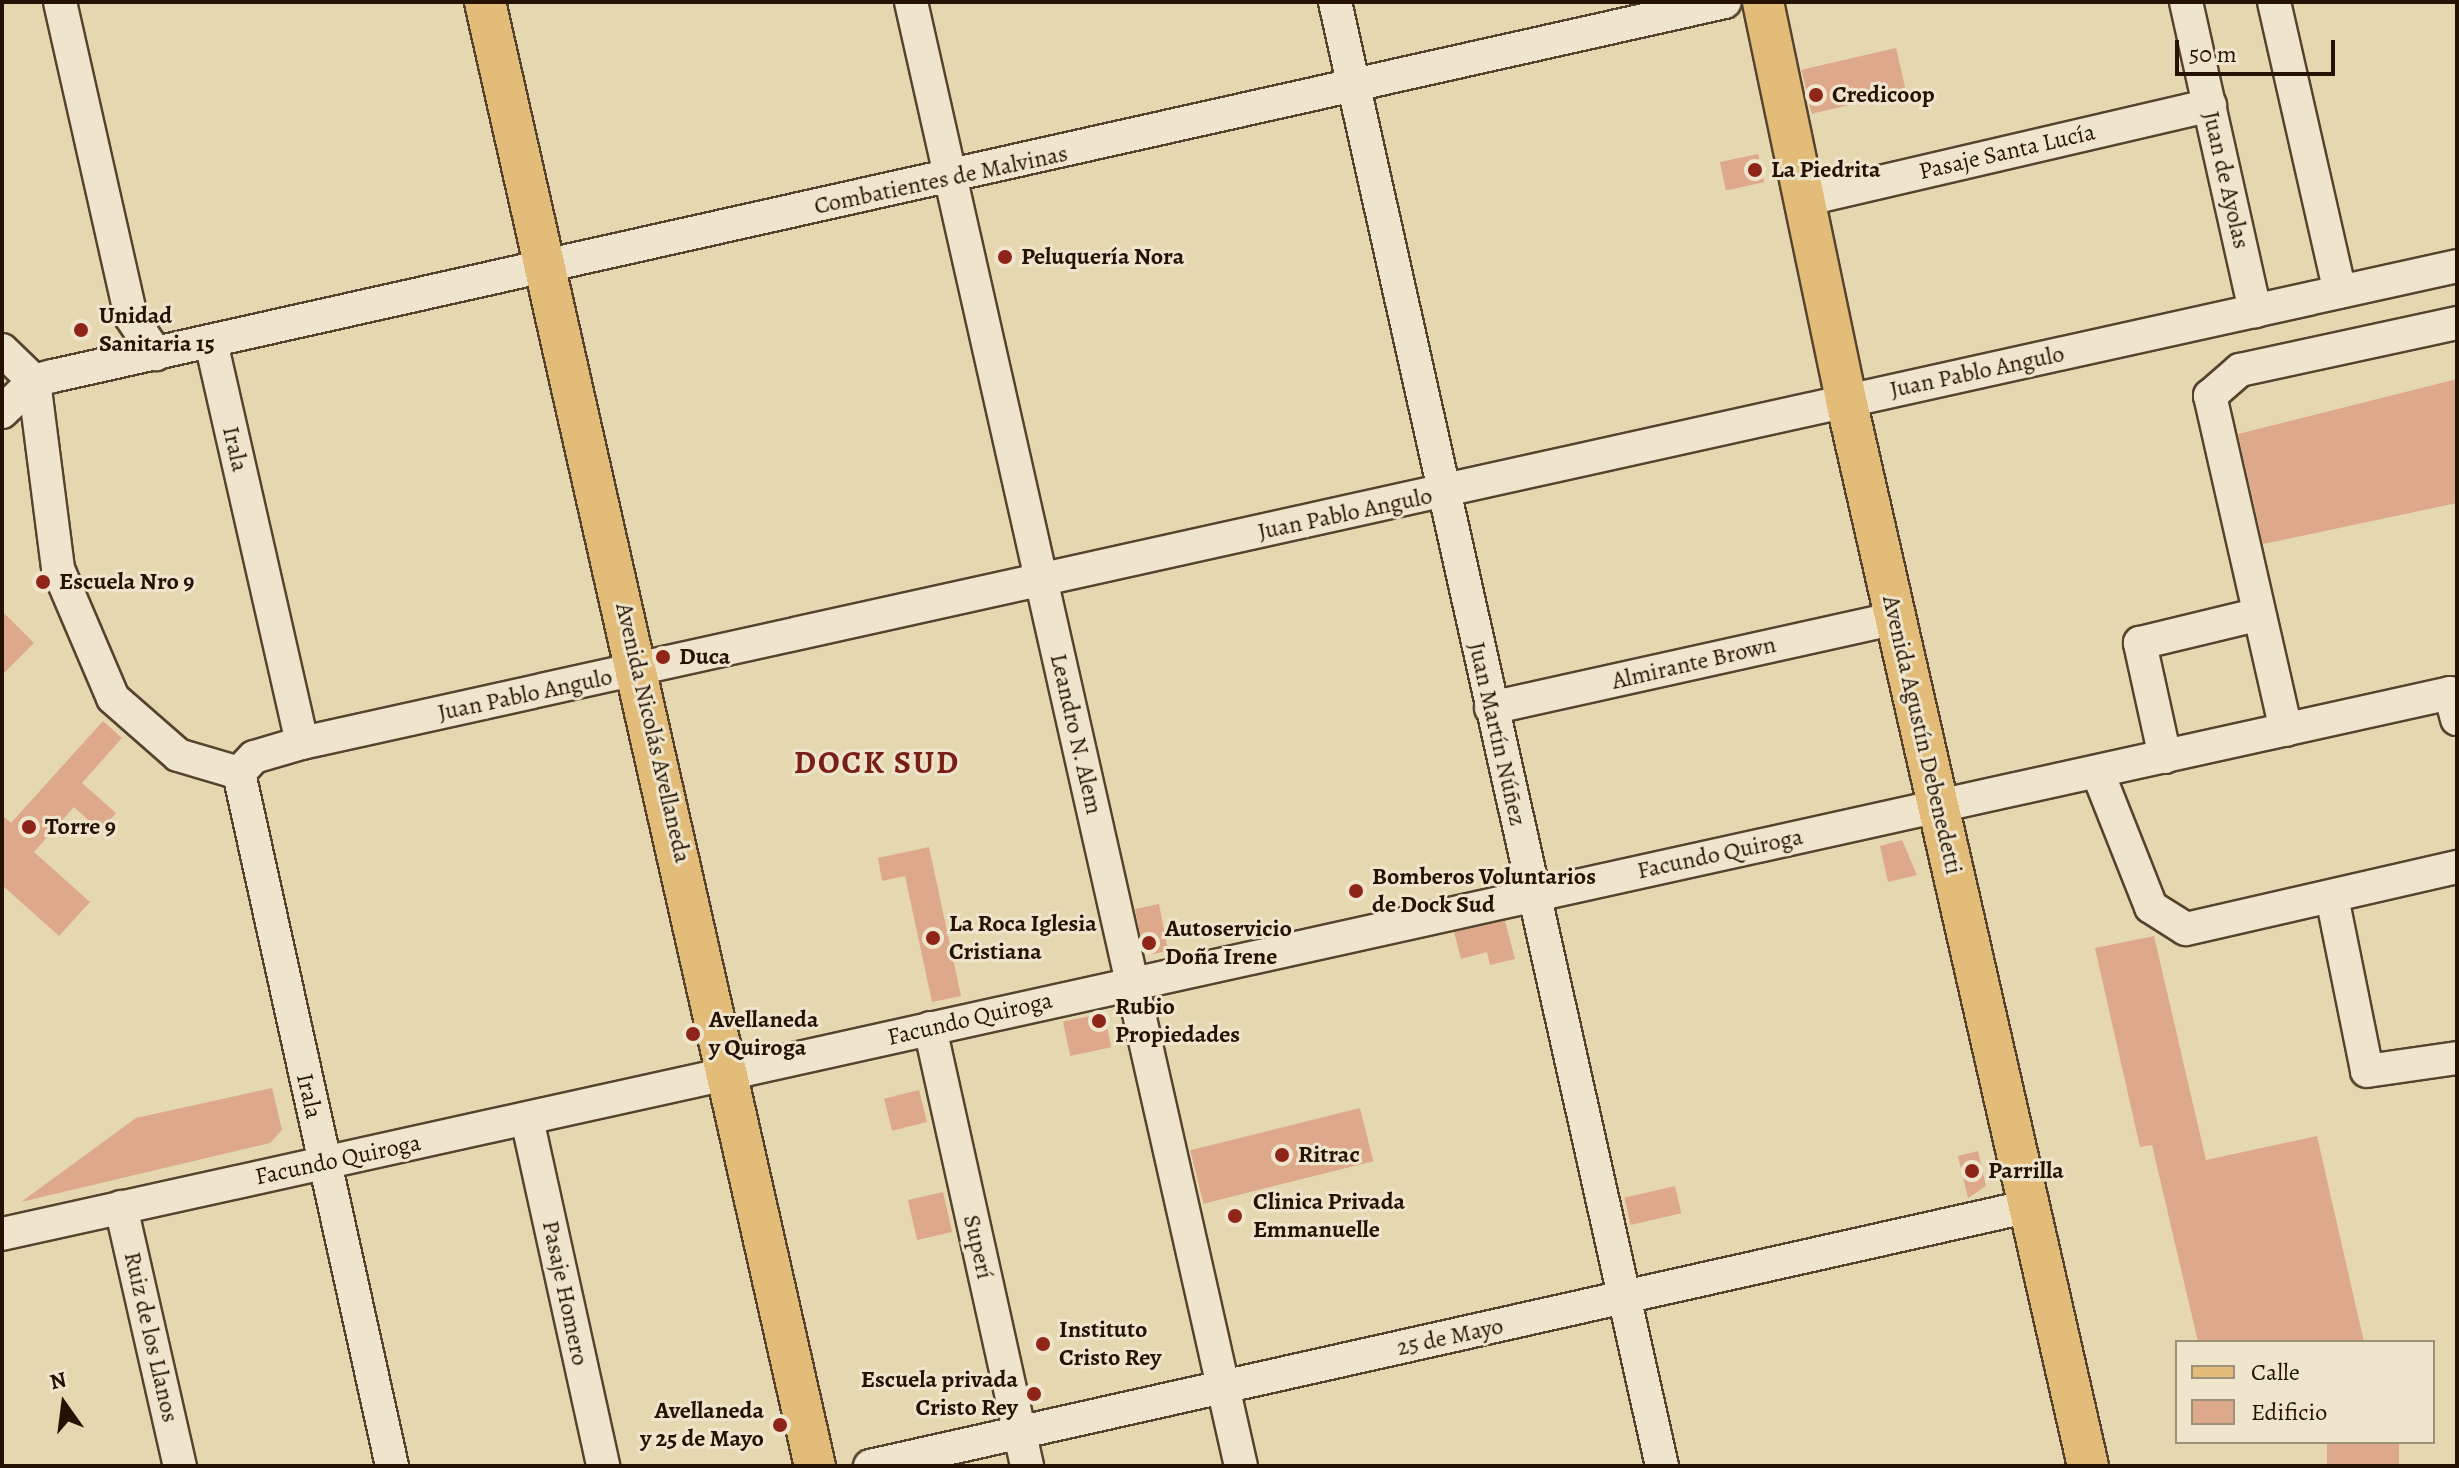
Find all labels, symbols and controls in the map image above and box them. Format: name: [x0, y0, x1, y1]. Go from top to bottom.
scale bar: [2179, 24, 2339, 74]
text: 50 m: [2189, 38, 2237, 70]
place label: Credicoop: [1832, 81, 1935, 109]
marker: Credicoop: [1807, 86, 1825, 104]
street label: Juan de Ayolas: [2196, 109, 2256, 251]
street label: Pasaje Santa Lucía: [1916, 118, 2098, 186]
street label: Combatientes de Malvinas: [812, 139, 1070, 221]
place label: La Piedrita: [1771, 156, 1881, 184]
marker: La Piedrita: [1746, 161, 1764, 179]
place label: Peluquería Nora: [1021, 243, 1184, 271]
marker: Peluquería Nora: [996, 248, 1014, 266]
place label: Unidad Sanitaria 15: [99, 302, 215, 358]
marker: Unidad Sanitaria 15: [70, 319, 92, 341]
street label: Juan Pablo Angulo: [1887, 339, 2067, 405]
street label: Irala: [216, 424, 254, 474]
street label: Juan Pablo Angulo: [1255, 481, 1435, 547]
place label: Escuela Nro 9: [59, 568, 194, 596]
marker: Escuela Nro 9: [34, 573, 52, 591]
street label: Avenida Agustín Debenedetti: [1876, 593, 1968, 877]
street label: Avenida Nicolás Avellaneda: [609, 600, 697, 866]
street label: Almirante Brown: [1609, 630, 1779, 696]
street label: Juan Martín Núñez: [1462, 639, 1532, 829]
place label: Duca: [679, 643, 730, 671]
marker: Duca: [654, 648, 672, 666]
street label: Leandro N. Alem: [1043, 651, 1109, 817]
street label: Juan Pablo Angulo: [435, 662, 615, 728]
district label: DOCK SUD: [794, 743, 960, 781]
place label: Torre 9: [45, 813, 116, 841]
marker: Torre 9: [20, 818, 38, 836]
street label: Facundo Quiroga: [1635, 822, 1805, 886]
place label: Bomberos Voluntarios de Dock Sud: [1372, 863, 1596, 919]
marker: Bomberos Voluntarios de Dock Sud: [1347, 882, 1365, 900]
place label: La Roca Iglesia Cristiana: [949, 910, 1097, 966]
place label: Autoservicio Doña Irene: [1165, 915, 1292, 971]
marker: La Roca Iglesia Cristiana: [924, 929, 942, 947]
marker: Autoservicio Doña Irene: [1140, 934, 1158, 952]
street label: Facundo Quiroga: [885, 986, 1055, 1052]
place label: Rubio Propiedades: [1115, 993, 1240, 1049]
place label: Avellaneda y Quiroga: [709, 1006, 819, 1062]
marker: Rubio Propiedades: [1090, 1012, 1108, 1030]
marker: Avellaneda y Quiroga: [684, 1025, 702, 1043]
street label: Irala: [290, 1071, 328, 1121]
street label: Facundo Quiroga: [253, 1128, 423, 1192]
place label: Ritrac: [1298, 1141, 1360, 1169]
marker: Ritrac: [1273, 1146, 1291, 1164]
place label: Parrilla: [1988, 1157, 2064, 1185]
marker: Parrilla: [1963, 1162, 1981, 1180]
place label: Clinica Privada Emmanuelle: [1253, 1188, 1405, 1244]
marker: Clinica Privada Emmanuelle: [1224, 1205, 1246, 1227]
street label: Superí: [957, 1212, 999, 1282]
street label: Pasaje Homero: [536, 1218, 594, 1368]
street label: Ruiz de los Llanos: [117, 1249, 185, 1425]
street label: 25 de Mayo: [1394, 1312, 1506, 1362]
place label: Instituto Cristo Rey: [1059, 1316, 1161, 1372]
marker: Instituto Cristo Rey: [1034, 1335, 1052, 1353]
legend: [2175, 1340, 2435, 1444]
text: Calle: [2251, 1356, 2300, 1388]
north arrow: [24, 1364, 104, 1444]
text: N: [47, 1364, 70, 1397]
place label: Escuela privada Cristo Rey: [861, 1366, 1018, 1422]
marker: Escuela privada Cristo Rey: [1025, 1385, 1043, 1403]
text: Edificio: [2251, 1396, 2327, 1428]
place label: Avellaneda y 25 de Mayo: [640, 1397, 764, 1453]
marker: Avellaneda y 25 de Mayo: [771, 1416, 789, 1434]

